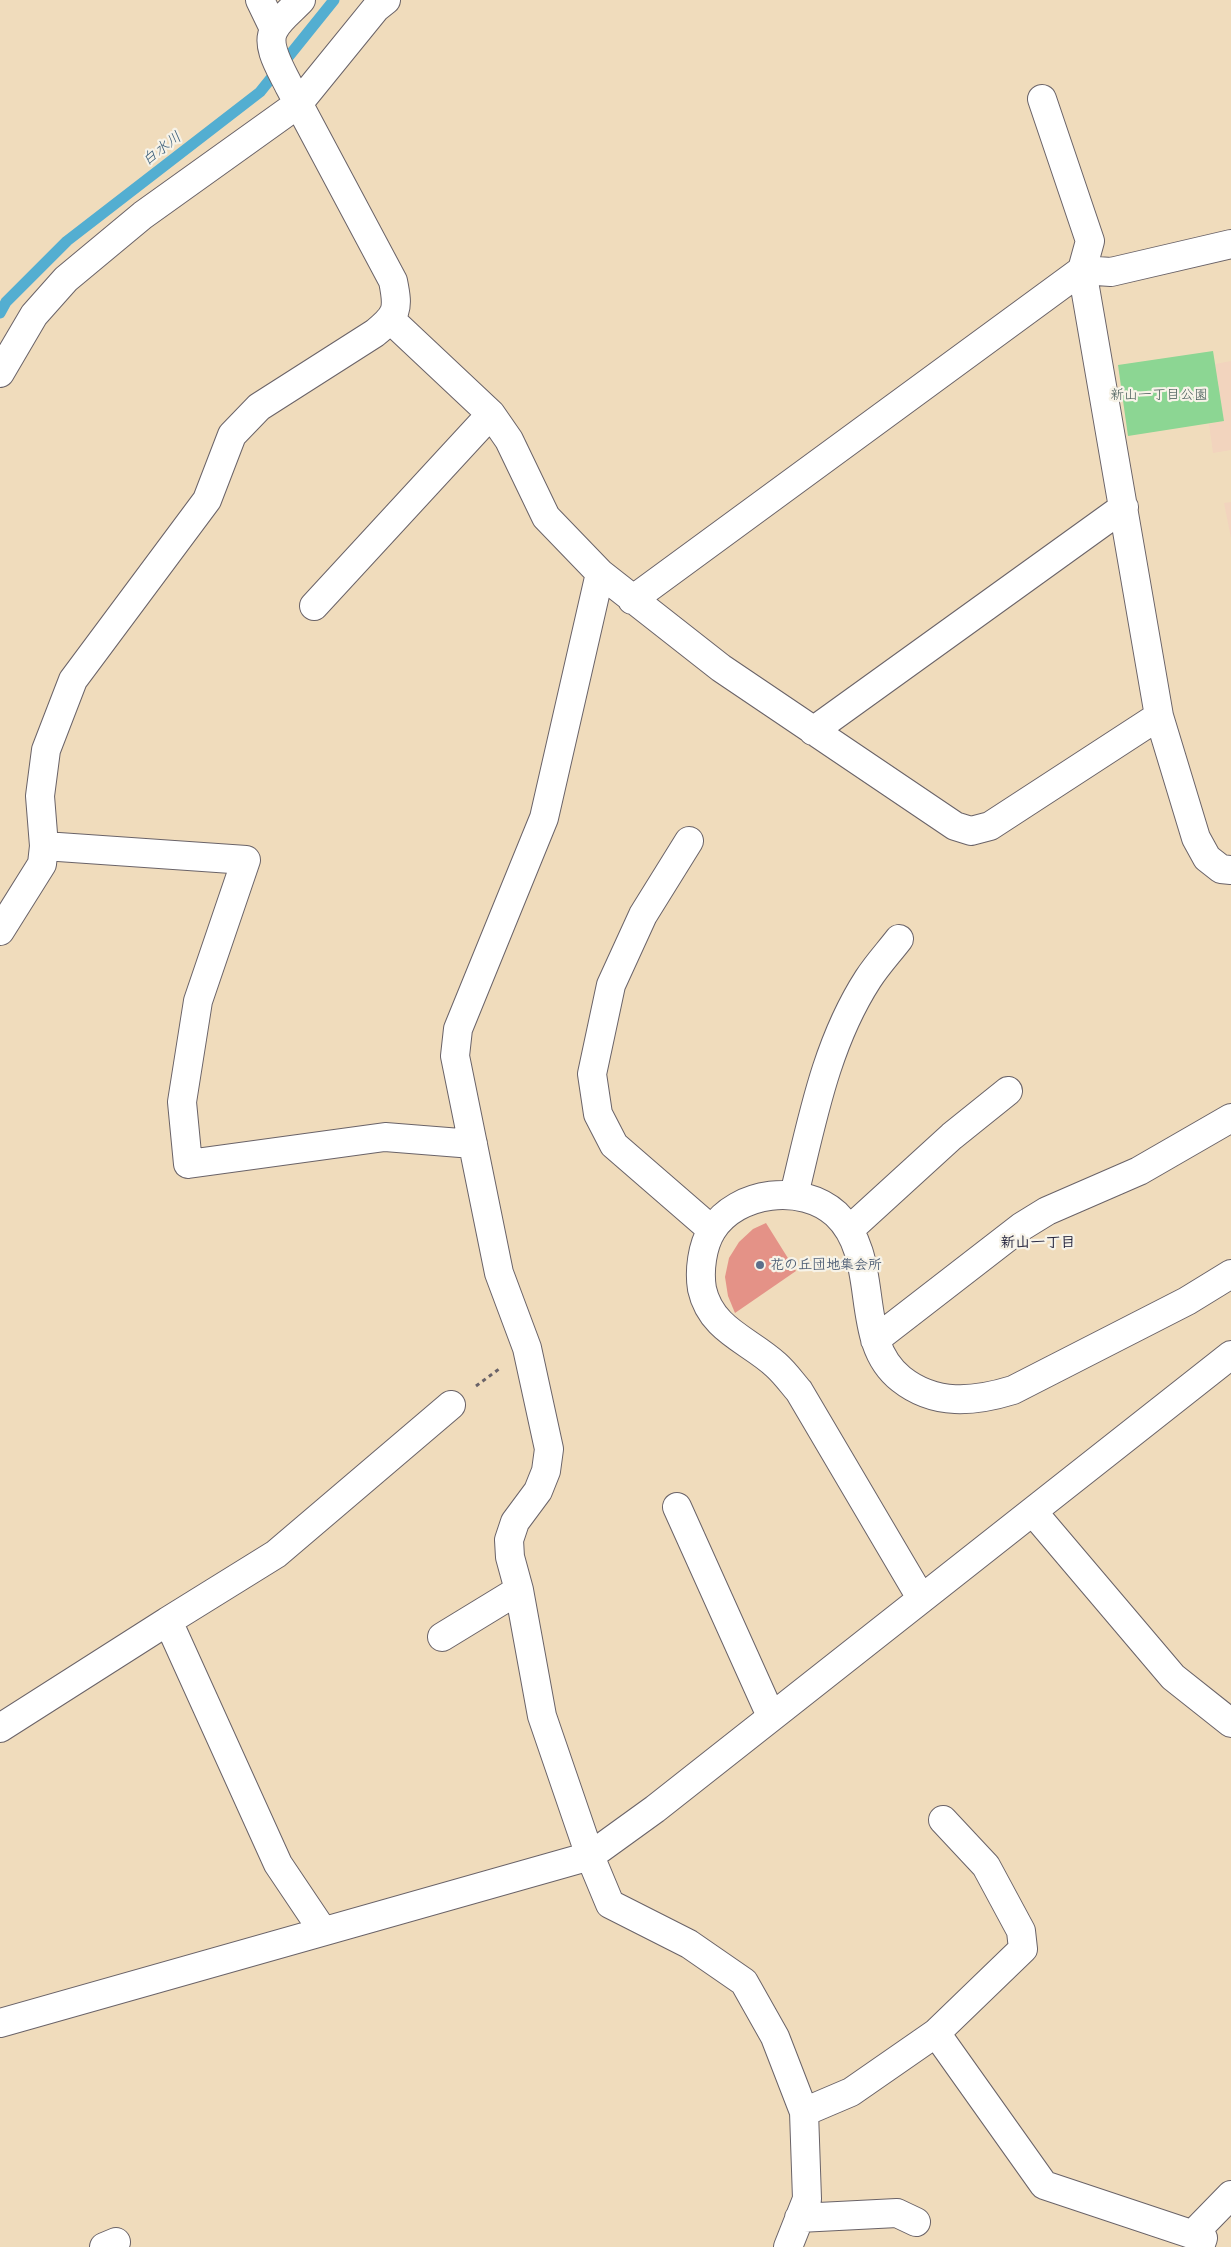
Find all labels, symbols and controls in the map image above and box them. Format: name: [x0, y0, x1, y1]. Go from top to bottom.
water label: 白水川: [139, 128, 185, 170]
park label: 新山一丁目公園: [1110, 387, 1208, 403]
district label: 新山一丁目: [1001, 1234, 1075, 1252]
place label: 花の丘団地集会所: [770, 1257, 882, 1273]
marker: 花の丘団地集会所: [754, 1259, 766, 1271]

